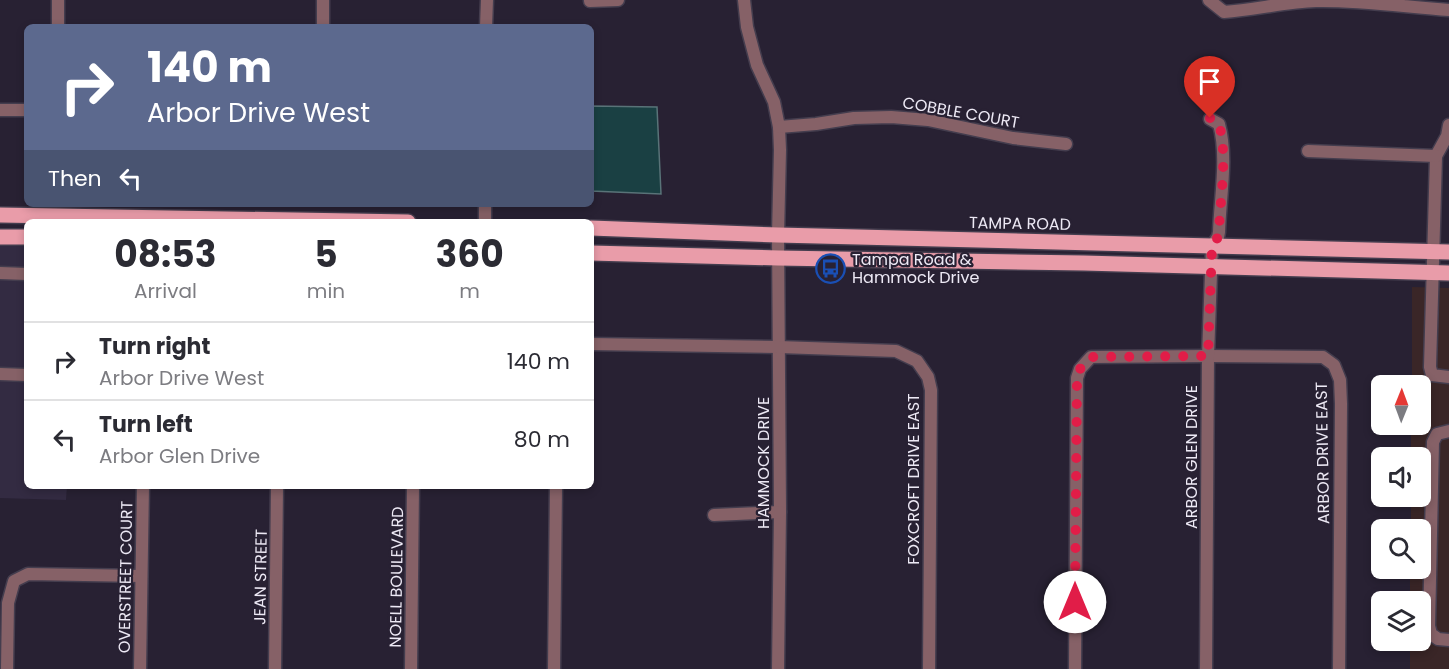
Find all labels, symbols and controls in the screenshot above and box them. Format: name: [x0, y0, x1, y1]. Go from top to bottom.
text: 140 m: [147, 38, 272, 97]
icon: right: [48, 48, 126, 126]
pin: [1184, 56, 1235, 118]
icon: arrive: [1193, 65, 1226, 98]
street label: COBBLE COURT: [901, 91, 1021, 134]
text: Arbor Drive West: [147, 94, 370, 131]
icon: left: [114, 162, 147, 195]
text: Then: [48, 163, 102, 194]
street label: TAMPA ROAD: [969, 211, 1071, 236]
text: 08:53: [114, 229, 217, 280]
text: 5: [314, 229, 338, 280]
text: 360: [435, 229, 504, 280]
place label: Tampa Road & Hammock Drive: [852, 248, 980, 289]
bus stop icon: Tampa Road & Hammock Drive: [815, 252, 847, 284]
text: Arrival: [134, 277, 197, 305]
text: min: [307, 277, 345, 305]
text: m: [459, 277, 480, 305]
text: Turn right: [99, 331, 210, 362]
icon: right: [48, 345, 81, 378]
text: 140 m: [507, 346, 570, 377]
text: Arbor Drive West: [99, 364, 264, 392]
north arrow: [1371, 375, 1431, 435]
map controls: [1371, 375, 1431, 651]
street label: ARBOR DRIVE EAST: [1310, 381, 1335, 524]
street label: ARBOR GLEN DRIVE: [1180, 385, 1203, 529]
street label: FOXCROFT DRIVE EAST: [902, 393, 925, 565]
street label: HAMMOCK DRIVE: [752, 397, 775, 529]
text: Turn left: [99, 409, 193, 440]
icon: left: [48, 423, 81, 456]
text: 80 m: [514, 424, 570, 455]
text: Arbor Glen Drive: [99, 442, 260, 470]
button: sound: [1371, 447, 1431, 507]
street label: OVERSTREET COURT: [113, 500, 138, 653]
street label: NOELL BOULEVARD: [384, 506, 409, 648]
button: search: [1371, 519, 1431, 579]
street label: JEAN STREET: [248, 529, 273, 625]
position arrow: [1043, 570, 1107, 634]
button: layers: [1371, 591, 1431, 651]

